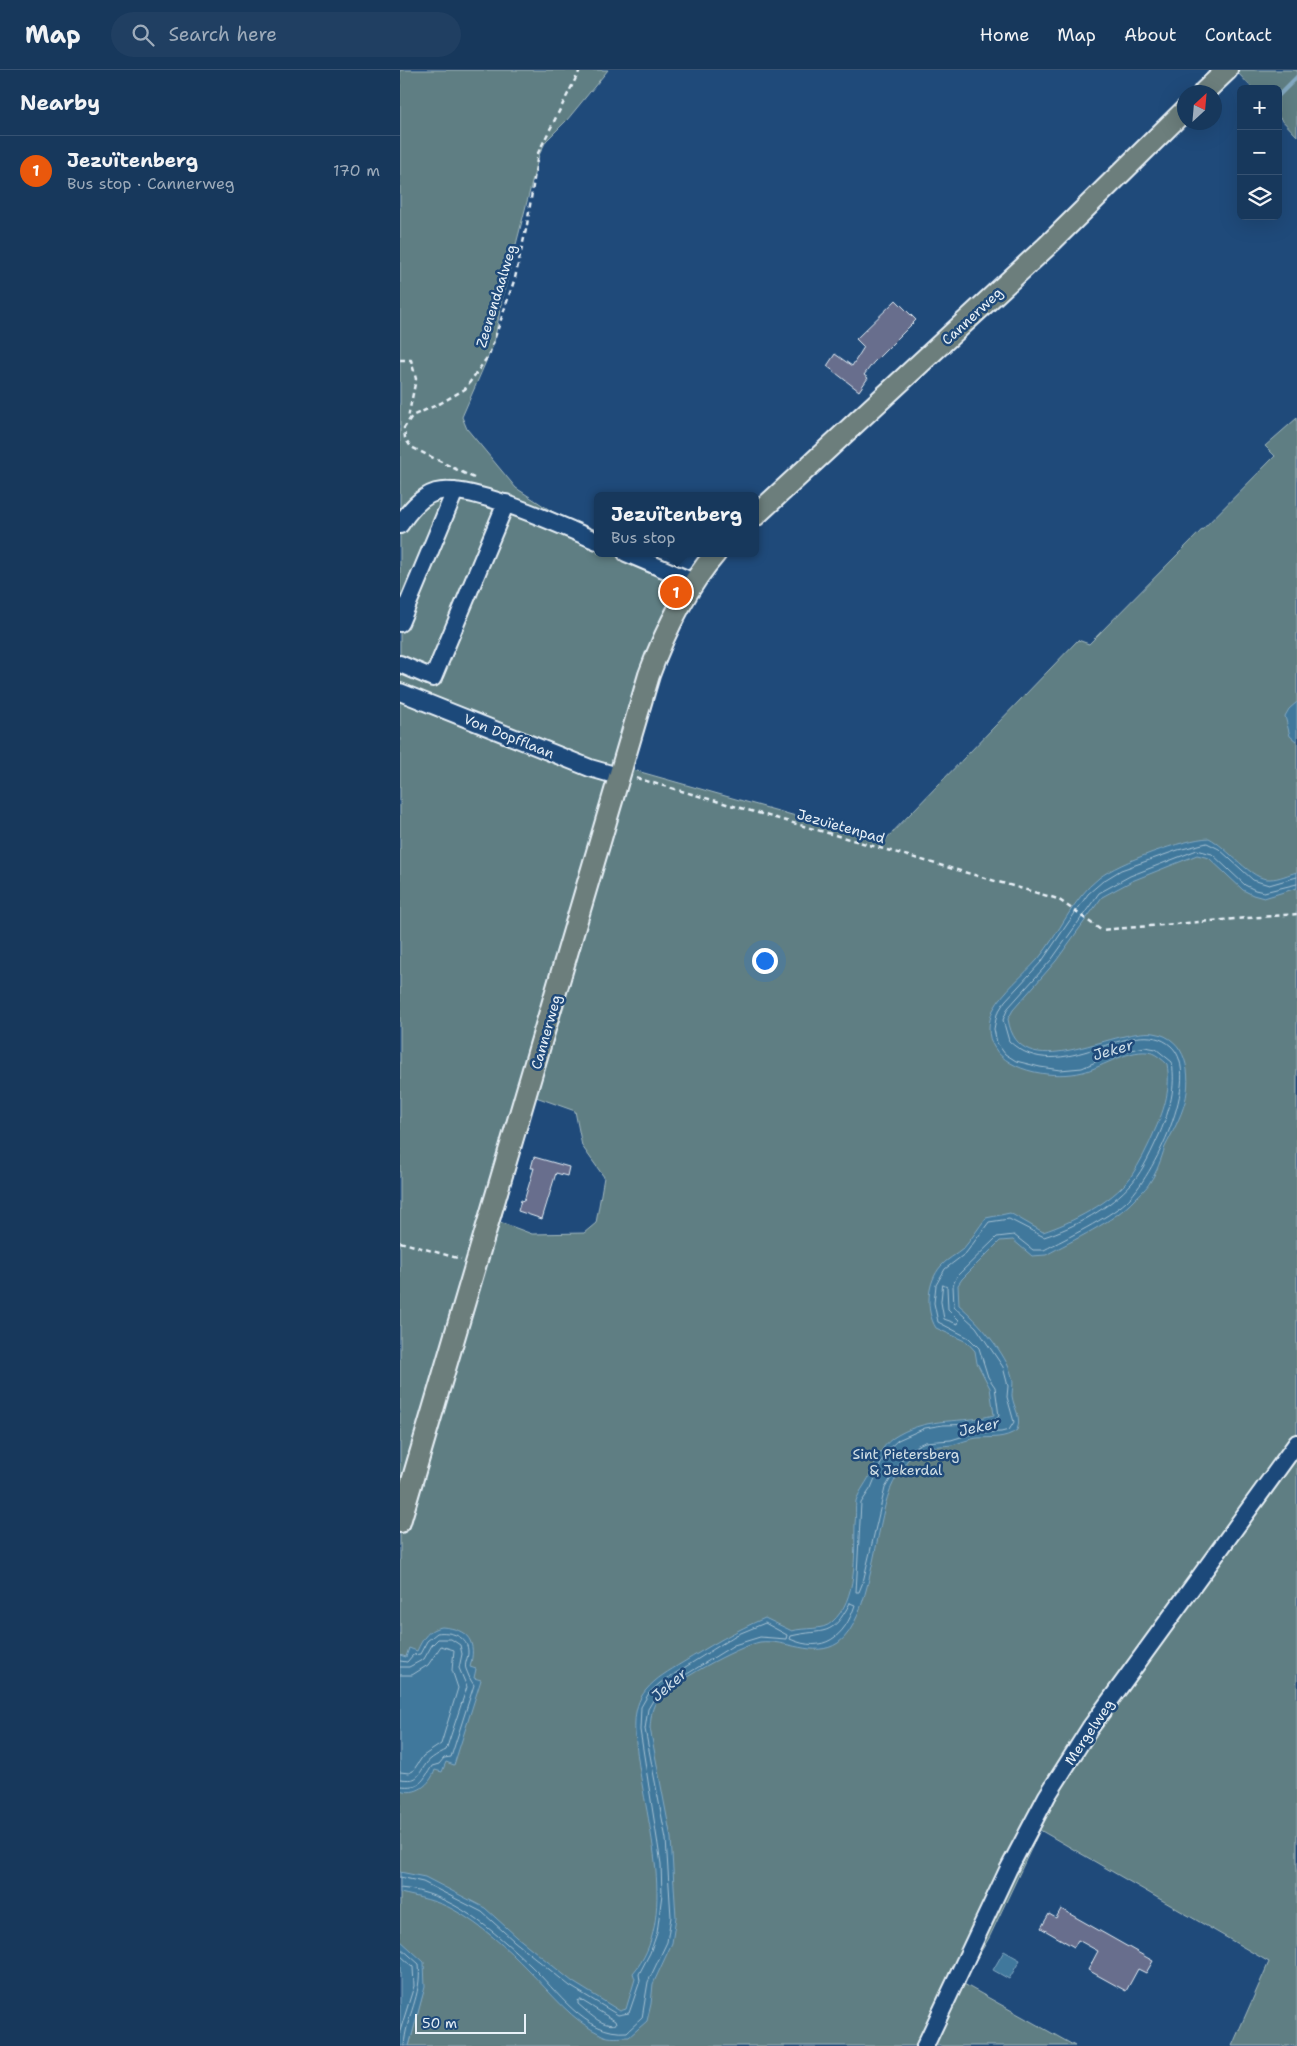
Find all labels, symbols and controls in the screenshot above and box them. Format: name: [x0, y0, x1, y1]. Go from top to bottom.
search box: [111, 12, 461, 57]
text: Map: [25, 19, 81, 51]
icon: search: [129, 21, 157, 49]
text: Search here: [169, 22, 277, 47]
text: Home: [980, 23, 1029, 47]
text: Map: [1057, 23, 1096, 47]
text: About: [1124, 23, 1177, 47]
text: Contact: [1205, 23, 1272, 47]
north arrow: [1177, 85, 1222, 130]
map controls: [1237, 85, 1282, 220]
button: +: [1237, 85, 1282, 130]
text: Nearby: [20, 89, 100, 117]
button: −: [1237, 130, 1282, 175]
text: Jezuïtenberg: [67, 148, 198, 173]
text: 1: [32, 160, 40, 181]
text: 170 m: [333, 160, 380, 181]
text: Bus stop · Cannerweg: [67, 173, 235, 194]
button: layers: [1237, 175, 1282, 220]
street label: Zeenendaalweg: [472, 242, 520, 350]
street label: Cannerweg: [938, 283, 1006, 349]
popup: [594, 492, 759, 557]
text: Jezuïtenberg: [611, 502, 742, 527]
text: Bus stop: [611, 527, 676, 548]
pin: 1: [660, 573, 692, 611]
street label: Von Dopfflaan: [461, 710, 557, 763]
street label: Jezuïetenpad: [795, 805, 887, 847]
your location: [752, 948, 778, 974]
street label: Cannerweg: [527, 993, 565, 1071]
water label: Jeker: [1090, 1034, 1136, 1065]
water label: Jeker: [957, 1413, 1002, 1441]
park label: Sint Pietersberg & Jekerdal: [853, 1445, 959, 1479]
water label: Jeker: [647, 1663, 692, 1706]
street label: Mergelweg: [1060, 1696, 1118, 1768]
scale bar: [415, 2011, 526, 2034]
text: 50 m: [422, 2014, 457, 2032]

